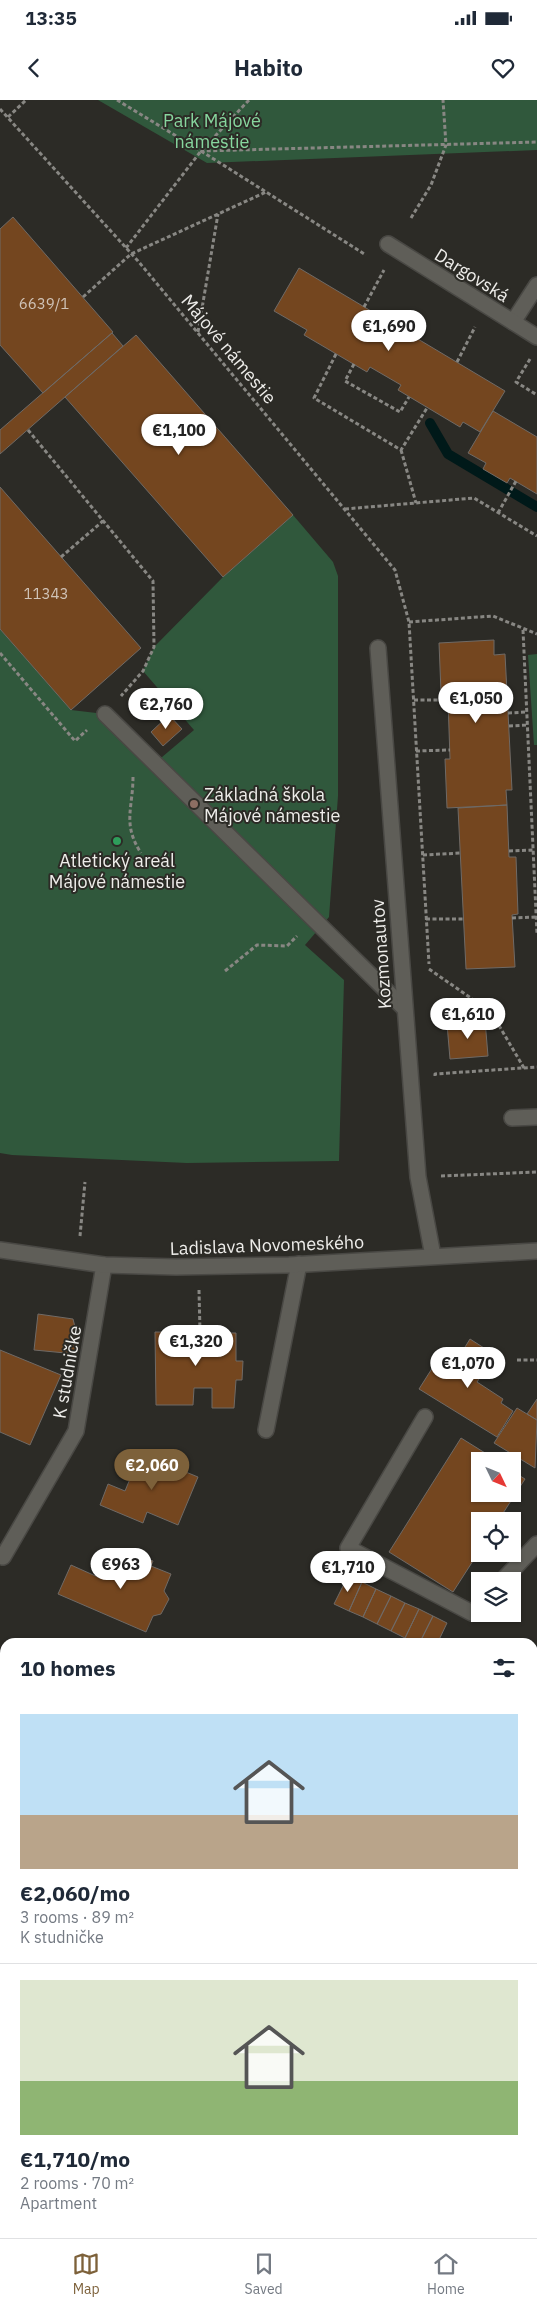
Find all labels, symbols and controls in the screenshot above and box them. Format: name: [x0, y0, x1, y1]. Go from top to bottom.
text: 13:35: [25, 6, 77, 30]
text: Habito: [234, 53, 303, 82]
icon: back: [20, 54, 48, 82]
icon: heart: [489, 54, 517, 82]
park label: Park Májové námestie: [163, 109, 261, 153]
street label: Dargovská: [430, 243, 514, 307]
street label: Májové námestie: [176, 289, 282, 409]
house number: 6639/1: [19, 294, 69, 313]
pin: €1,690: [348, 310, 430, 352]
text: €1,690: [362, 316, 416, 336]
pin: €1,100: [138, 414, 220, 456]
text: €1,100: [152, 420, 206, 440]
house number: 11343: [23, 584, 69, 603]
pin: €1,050: [435, 682, 517, 724]
pin: €2,760: [125, 688, 207, 730]
text: €1,050: [449, 688, 503, 708]
text: €2,760: [139, 694, 193, 714]
place label: Základná škola Májové námestie: [204, 783, 340, 827]
marker: Základná škola Májové námestie: [188, 798, 200, 810]
marker: Atletický areál Májové námestie: [111, 835, 123, 847]
place label: Atletický areál Májové námestie: [49, 849, 185, 893]
street label: Kozmonautov: [366, 898, 396, 1010]
pin: €1,610: [427, 998, 509, 1040]
text: €1,610: [441, 1004, 495, 1024]
street label: Ladislava Novomeského: [169, 1230, 365, 1260]
street label: K studničke: [48, 1324, 87, 1420]
pin: €1,320: [155, 1324, 237, 1367]
text: €1,320: [169, 1331, 223, 1351]
pin: €1,070: [427, 1346, 509, 1389]
text: €1,070: [441, 1353, 495, 1373]
pin: €2,060: [111, 1448, 193, 1491]
north arrow: [471, 1452, 521, 1502]
map controls: [471, 1452, 521, 1622]
text: €2,060: [125, 1455, 179, 1475]
button: locate: [471, 1512, 521, 1562]
pin: €963: [91, 1548, 151, 1590]
pin: €1,710: [307, 1550, 389, 1593]
text: €963: [102, 1554, 140, 1574]
text: €1,710: [321, 1557, 375, 1577]
button: layers: [471, 1572, 521, 1622]
text: 10 homes: [20, 1654, 116, 1682]
icon: filters: [490, 1654, 518, 1682]
icon: home: [224, 1747, 314, 1837]
text: €2,060/mo: [20, 1879, 130, 1907]
text: 3 rooms · 89 m²: [20, 1907, 134, 1927]
text: K studničke: [20, 1927, 104, 1947]
icon: home: [224, 2012, 314, 2102]
text: €1,710/mo: [20, 2145, 130, 2173]
text: 2 rooms · 70 m²: [20, 2173, 134, 2193]
text: Apartment: [20, 2193, 97, 2213]
tab: Map: [72, 2250, 100, 2298]
tab: Saved: [245, 2250, 283, 2298]
tab: Home: [427, 2250, 465, 2298]

